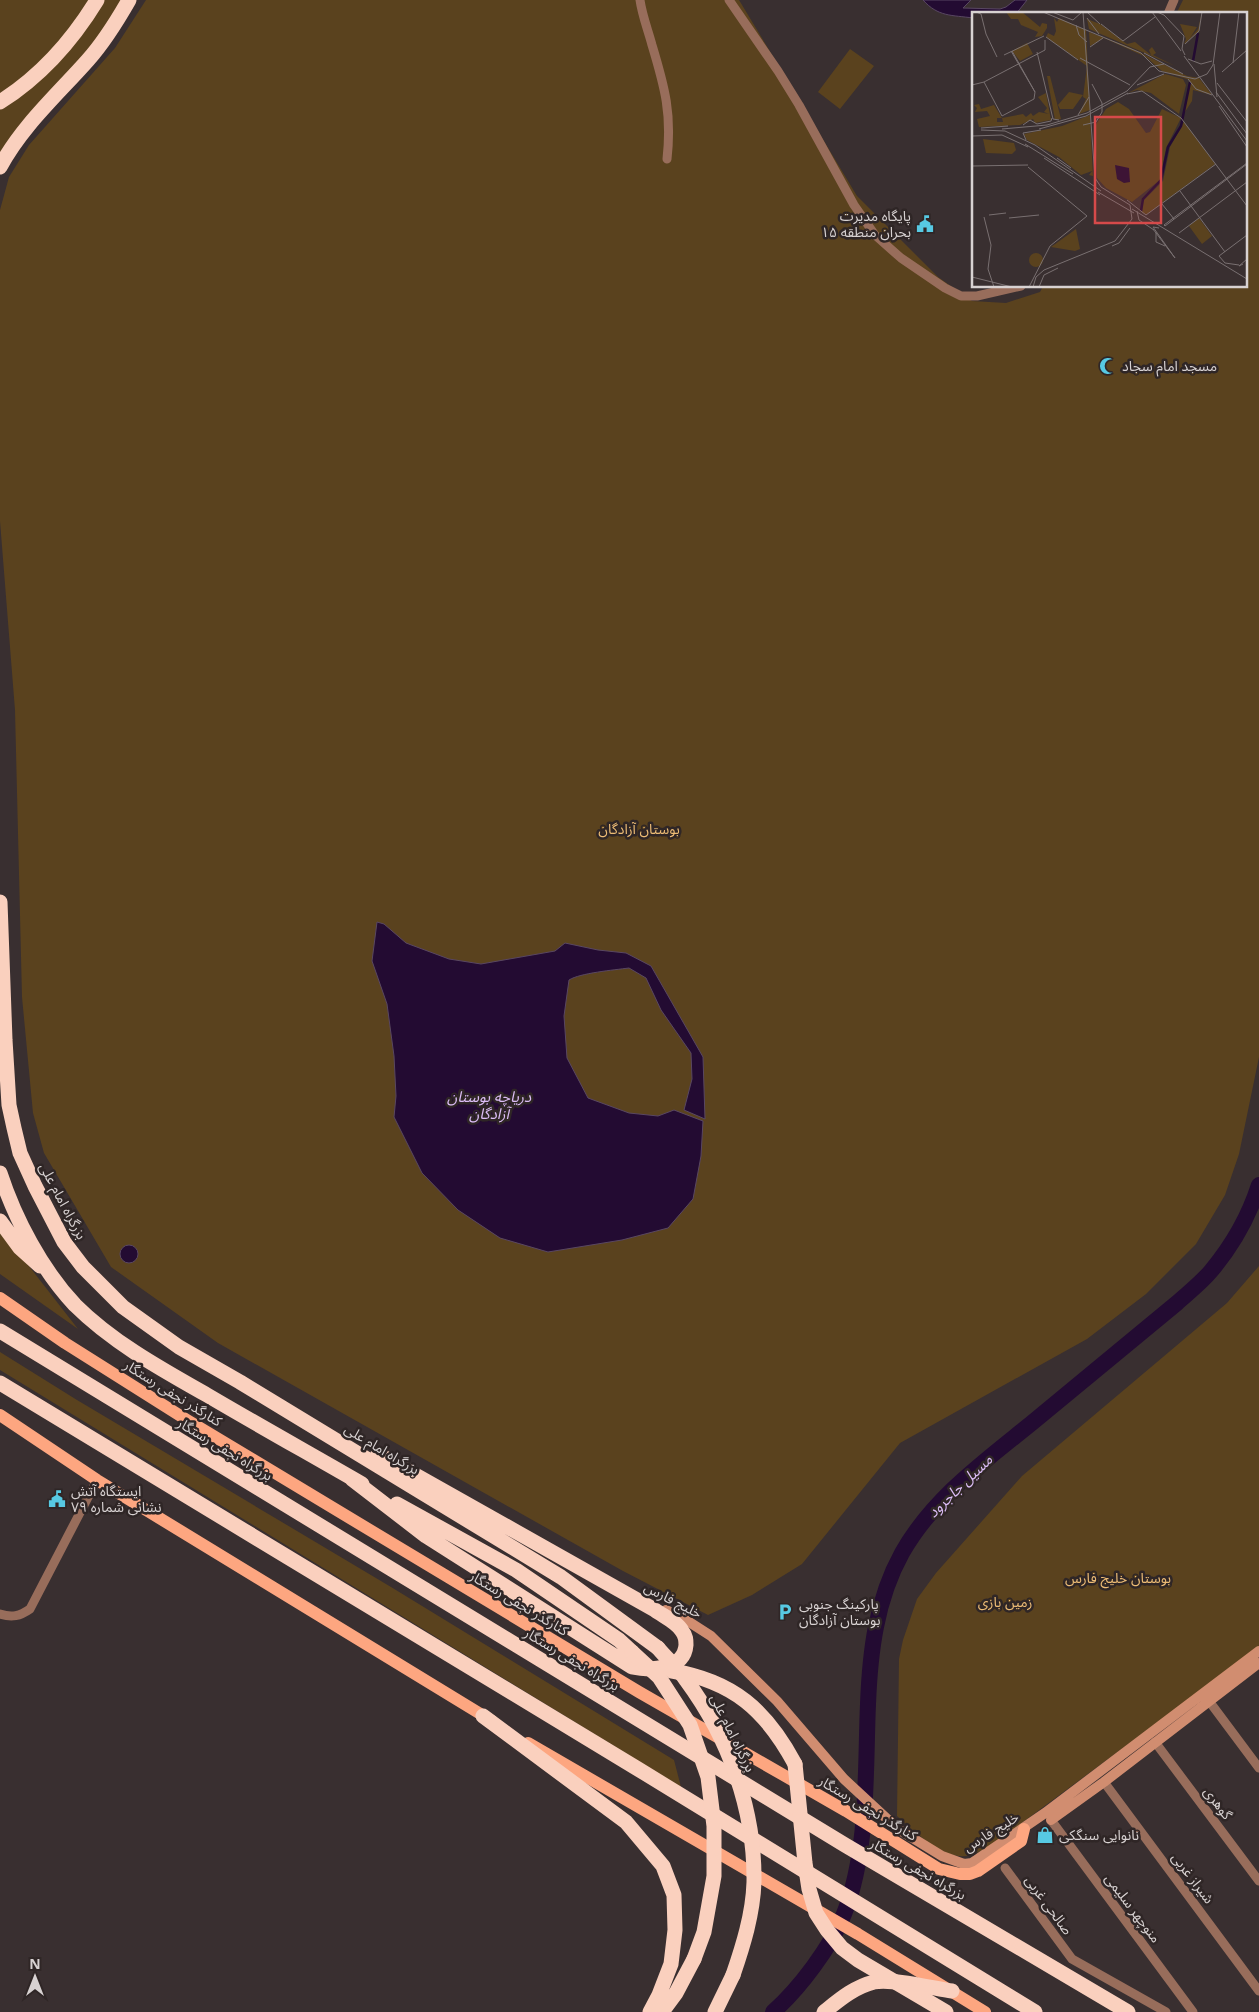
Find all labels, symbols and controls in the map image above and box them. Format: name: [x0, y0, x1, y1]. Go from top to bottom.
inset map: [972, 12, 1246, 288]
place label: پایگاه مدیرت بحران منطقه ۱۵: [821, 206, 911, 241]
public building icon: پایگاه مدیرت بحران منطقه ۱۵: [915, 214, 935, 234]
mosque icon: مسجد امام سجاد: [1098, 356, 1118, 376]
place label: مسجد امام سجاد: [1122, 356, 1217, 377]
park label: بوستان آزادگان: [598, 819, 680, 838]
water label: دریاچه بوستان آزادگان: [447, 1086, 532, 1123]
street label: بزرگراه امام علی: [34, 1159, 92, 1244]
street label: کنارگذر نجفی رستگار: [120, 1354, 226, 1430]
street label: بزرگراه نجفی رستگار: [173, 1412, 277, 1485]
street label: بزرگراه امام علی: [340, 1419, 423, 1480]
water label: مسیل جاجرود: [923, 1449, 996, 1521]
place label: ایستگاه آتش نشانی شماره ۷۹: [71, 1481, 162, 1516]
public building icon: ایستگاه آتش نشانی شماره ۷۹: [47, 1489, 67, 1509]
street label: کنارگذر نجفی رستگار: [465, 1565, 572, 1640]
park label: بوستان خلیج فارس: [1065, 1568, 1171, 1589]
street label: خلیج فارس: [640, 1577, 705, 1624]
park label: زمین بازی: [978, 1592, 1032, 1611]
place label: پارکینگ جنوبی بوستان آزادگان: [799, 1594, 881, 1629]
parking icon: پارکینگ جنوبی بوستان آزادگان: [775, 1602, 795, 1622]
street label: بزرگراه نجفی رستگار: [520, 1622, 624, 1695]
street label: بزرگراه امام علی: [705, 1691, 761, 1776]
street label: کنارگذر نجفی رستگار: [814, 1770, 921, 1845]
street label: گوهری: [1200, 1782, 1237, 1823]
street label: خلیج فارس: [959, 1807, 1023, 1858]
shop icon: نانوایی سنگکی: [1035, 1825, 1055, 1845]
place label: نانوایی سنگکی: [1059, 1825, 1139, 1844]
street label: بزرگراه نجفی رستگار: [866, 1833, 970, 1904]
street label: شیراز غربی: [1168, 1848, 1219, 1907]
street label: منوچهر سلیمی: [1100, 1869, 1166, 1947]
street label: صالحی غربی: [1021, 1871, 1078, 1939]
north arrow: [10, 1952, 60, 2002]
text: N: [29, 1954, 41, 1973]

